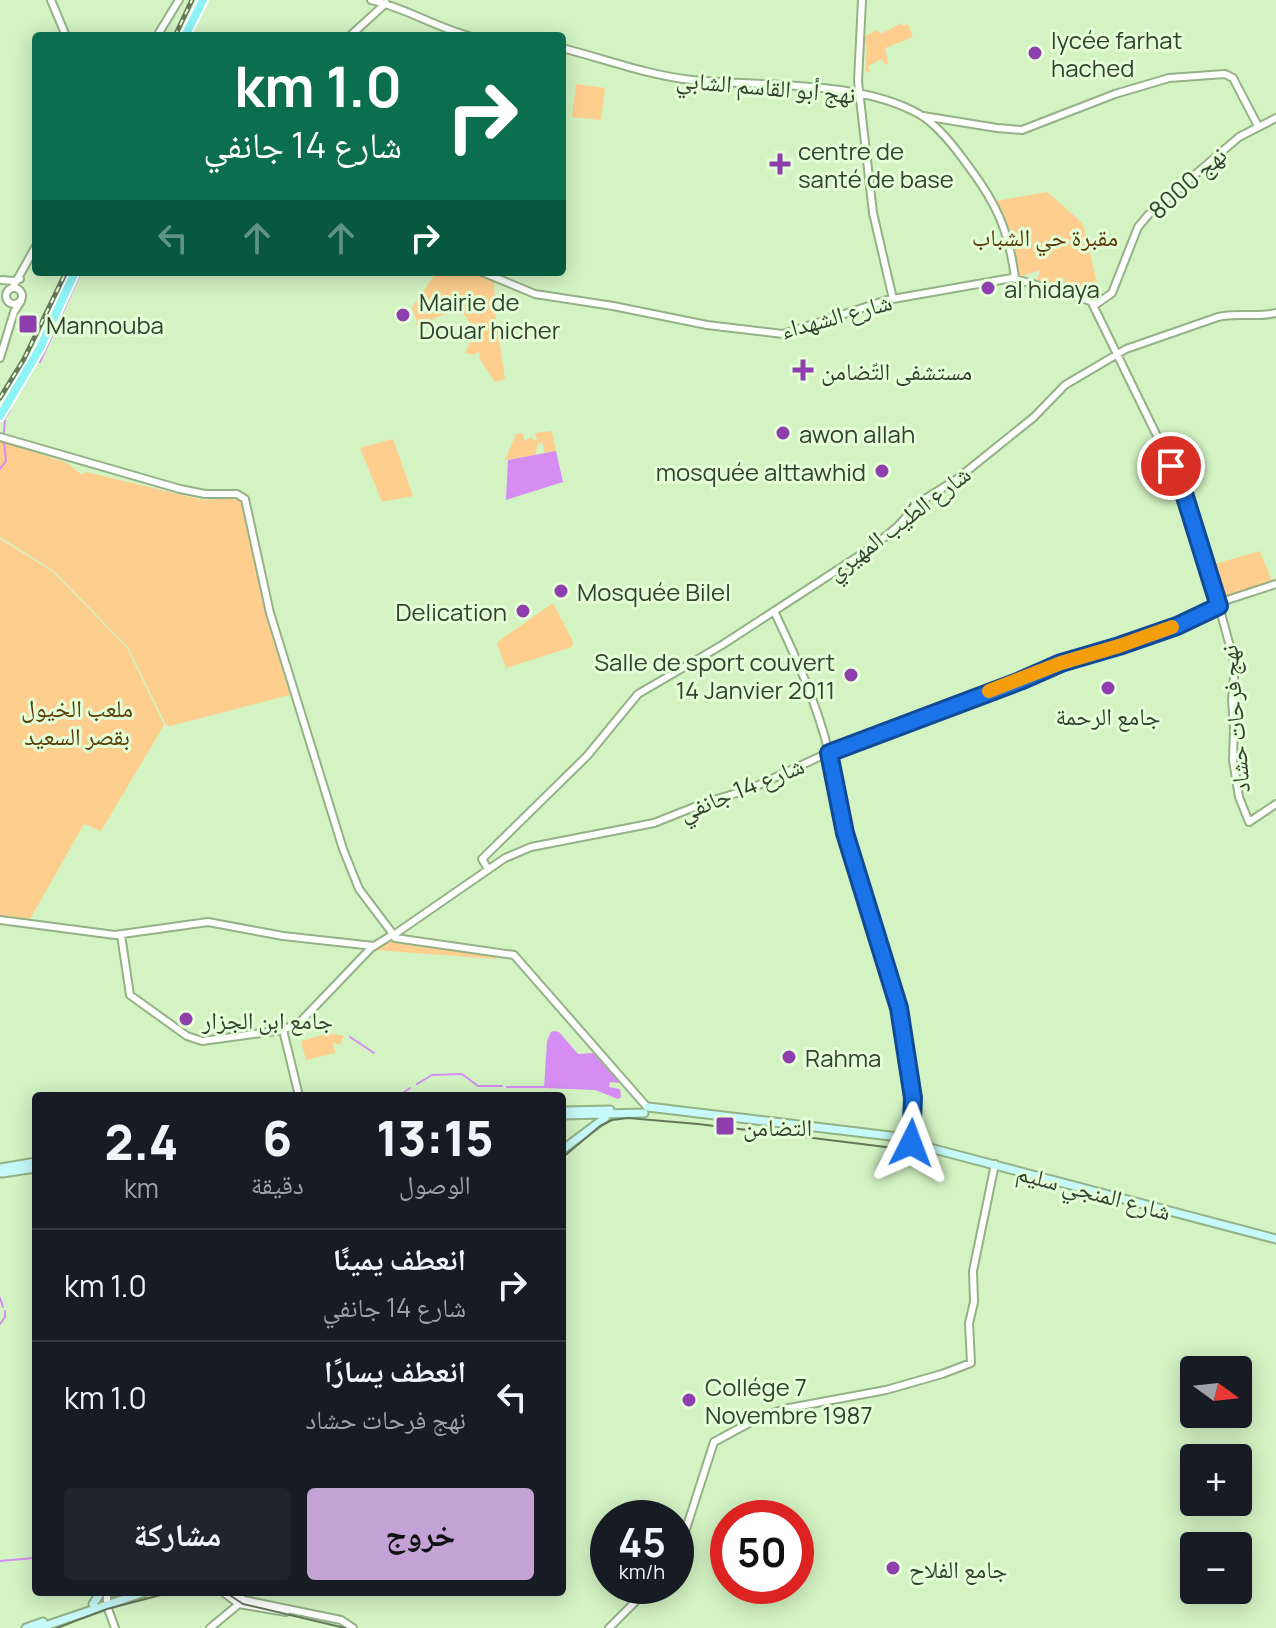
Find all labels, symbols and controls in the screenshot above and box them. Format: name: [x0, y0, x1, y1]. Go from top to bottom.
place label: lycée farhat hached: [1051, 23, 1182, 84]
marker: lycée farhat hached: [1026, 44, 1044, 62]
text: 1.0 km: [234, 47, 402, 124]
street label: نهج أبو القاسم الشابي: [674, 62, 857, 114]
icon: right: [430, 64, 534, 168]
text: شارع 14 جانفي: [203, 120, 402, 169]
place label: centre de santé de base: [798, 134, 954, 195]
street label: نهج 8000: [1141, 138, 1233, 226]
marker: centre de santé de base: [769, 153, 791, 175]
icon: left: [151, 216, 195, 260]
icon: ahead: [235, 216, 279, 260]
icon: ahead: [319, 216, 363, 260]
icon: right: [403, 216, 447, 260]
park label: مقبرة حي الشباب: [972, 220, 1118, 257]
place label: al hidaya: [1004, 272, 1100, 305]
marker: al hidaya: [979, 279, 997, 297]
street label: شارع الشهداء: [777, 284, 895, 346]
place label: Mairie de Douar hicher: [419, 285, 561, 346]
marker: Mairie de Douar hicher: [394, 306, 412, 324]
place label: Mannouba: [46, 308, 164, 341]
marker: Mannouba: [17, 313, 39, 335]
place label: مستشفى التّضامن: [821, 354, 972, 387]
marker: مستشفى التّضامن: [792, 359, 814, 381]
place label: awon allah: [799, 417, 915, 450]
marker: awon allah: [774, 424, 792, 442]
pin: [1137, 432, 1205, 500]
icon: arrive: [1149, 444, 1193, 488]
place label: mosquée alttawhid: [656, 455, 866, 488]
street label: شارع الطّيب المهيري: [819, 457, 979, 590]
marker: mosquée alttawhid: [873, 462, 891, 480]
place label: Mosquée Bilel: [577, 575, 731, 608]
marker: Mosquée Bilel: [552, 582, 570, 600]
place label: Delication: [395, 595, 507, 628]
marker: Delication: [514, 602, 532, 620]
street label: نهج فرحات حشاد: [1211, 644, 1257, 794]
place label: Salle de sport couvert 14 Janvier 2011: [594, 645, 835, 706]
marker: Salle de sport couvert 14 Janvier 2011: [842, 666, 860, 684]
marker: جامع الرحمة: [1099, 679, 1117, 697]
park label: ملعب الخيول بقصر السعيد: [21, 691, 133, 752]
place label: جامع الرحمة: [1055, 699, 1161, 732]
street label: شارع 14 جانفي: [673, 748, 810, 832]
place label: جامع ابن الجزار: [201, 1003, 333, 1036]
marker: جامع ابن الجزار: [177, 1010, 195, 1028]
place label: Rahma: [805, 1041, 881, 1074]
marker: Rahma: [780, 1048, 798, 1066]
position arrow: [869, 1101, 953, 1185]
text: 6: [262, 1105, 292, 1170]
text: 13:15: [376, 1105, 494, 1170]
text: 2.4: [104, 1109, 178, 1174]
place label: التضامن: [743, 1110, 812, 1143]
marker: التضامن: [714, 1115, 736, 1137]
street label: شارع المنجي سليم: [1012, 1155, 1175, 1231]
text: دقيقة: [251, 1166, 304, 1202]
text: الوصول: [399, 1166, 471, 1202]
text: km: [124, 1170, 159, 1206]
text: انعطف يمينًا: [333, 1238, 466, 1279]
icon: right: [490, 1263, 534, 1307]
text: 1.0 km: [64, 1265, 147, 1306]
text: شارع 14 جانفي: [323, 1289, 466, 1325]
text: انعطف يسارًا: [324, 1350, 466, 1391]
north arrow: [1180, 1356, 1252, 1428]
map controls: [1180, 1356, 1252, 1604]
place label: Collége 7 Novembre 1987: [705, 1370, 873, 1431]
icon: left: [490, 1375, 534, 1419]
text: 1.0 km: [64, 1377, 147, 1418]
marker: Collége 7 Novembre 1987: [680, 1391, 698, 1409]
text: نهج فرحات حشاد: [306, 1401, 466, 1437]
button: +: [1180, 1444, 1252, 1516]
button: مشاركة: [64, 1488, 291, 1580]
button: خروج: [307, 1488, 534, 1580]
speed limit sign: 50: [710, 1500, 814, 1604]
text: 45: [618, 1514, 666, 1569]
button: −: [1180, 1532, 1252, 1604]
place label: جامع الفلاح: [909, 1552, 1008, 1585]
text: km/h: [619, 1558, 665, 1585]
marker: جامع الفلاح: [884, 1559, 902, 1577]

